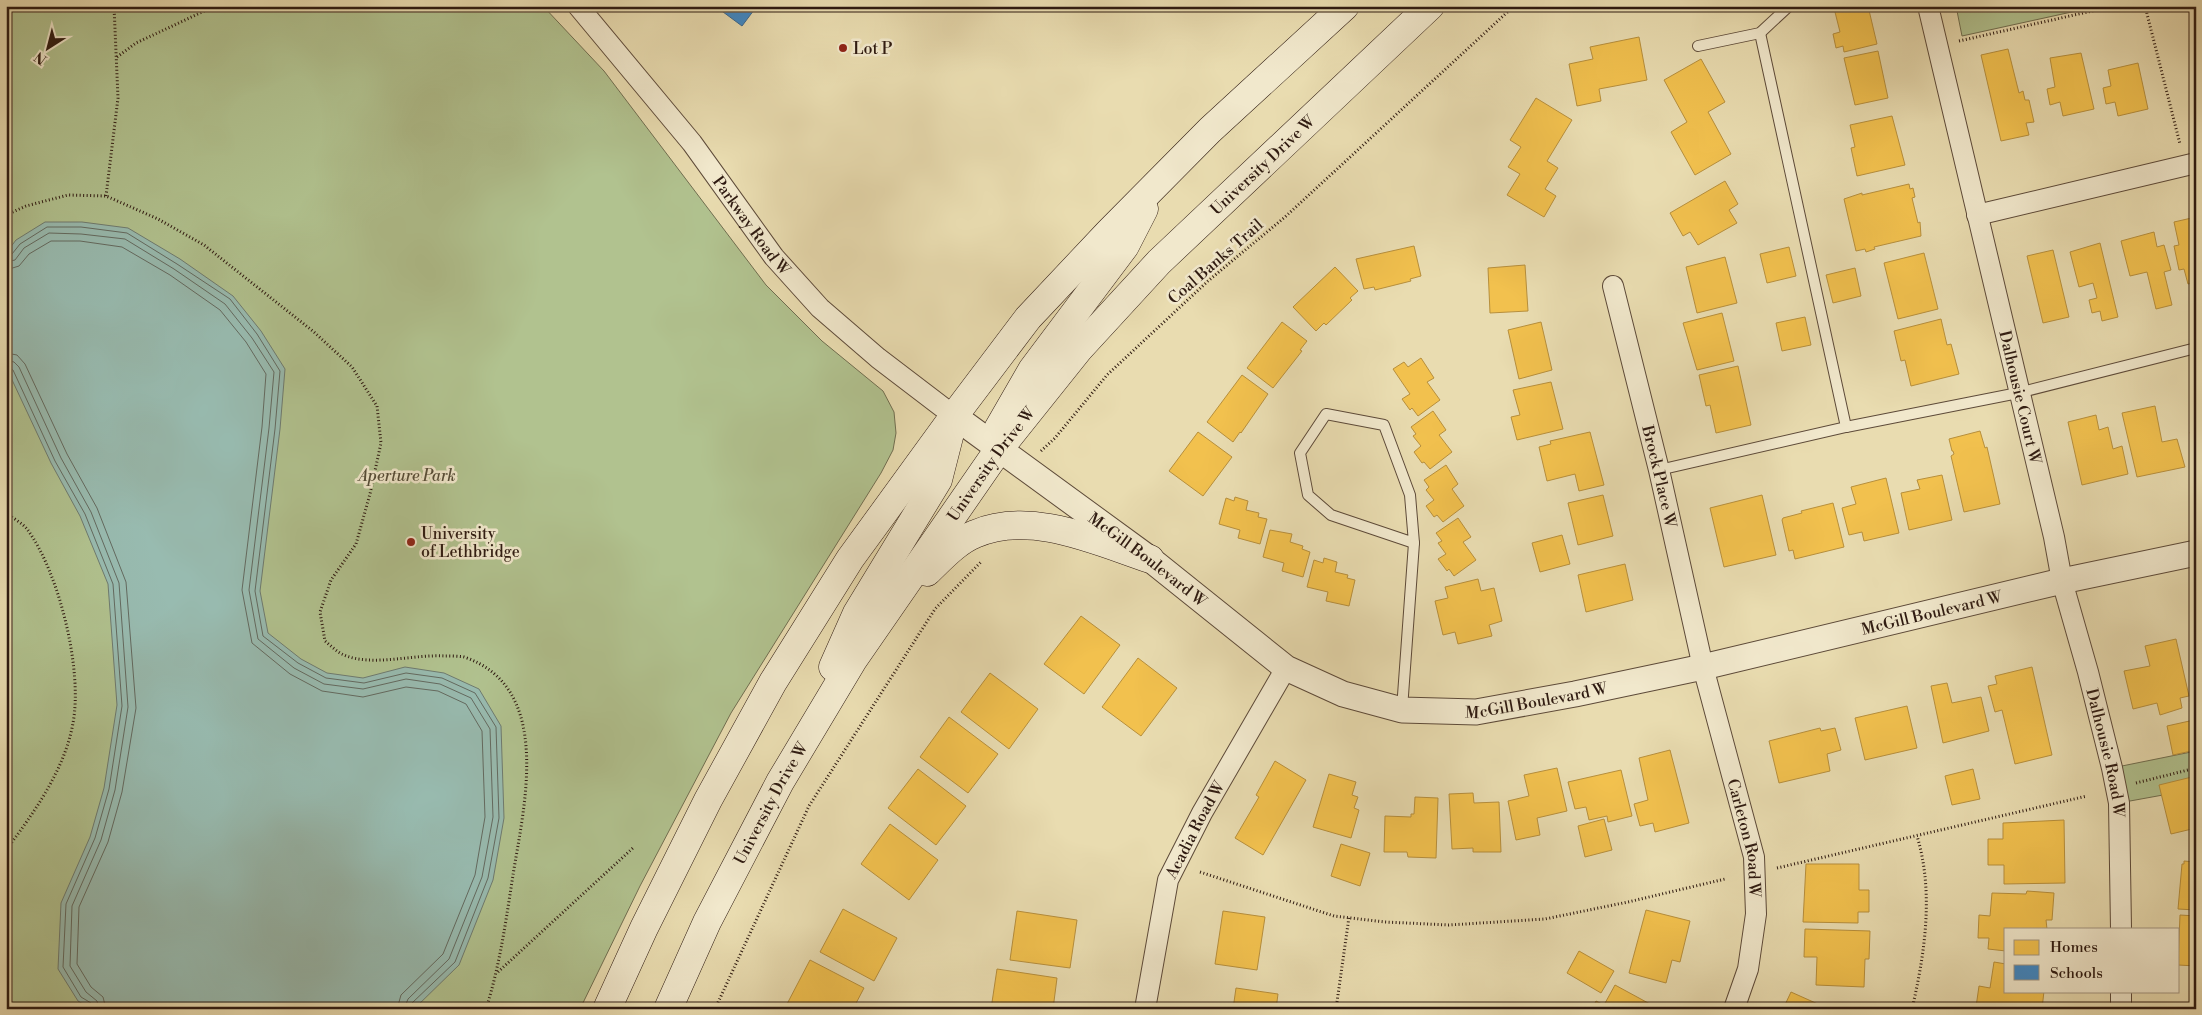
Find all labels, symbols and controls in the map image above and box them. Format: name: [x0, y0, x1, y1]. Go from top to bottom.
north arrow: [22, 22, 72, 72]
place label: Lot P: [853, 39, 892, 59]
marker: Lot P: [837, 42, 849, 54]
text: N: [31, 47, 51, 68]
street label: University Drive W: [1206, 111, 1320, 219]
street label: Parkway Road W: [708, 172, 795, 280]
street label: Coal Banks Trail: [1164, 215, 1268, 309]
street label: Dalhousie Court W: [1994, 329, 2045, 467]
street label: University Drive W: [943, 403, 1040, 525]
street label: Brock Place W: [1637, 422, 1681, 530]
park label: Aperture Park: [356, 466, 456, 486]
street label: McGill Boulevard W: [1084, 508, 1211, 612]
place label: University of Lethbridge: [421, 524, 520, 562]
marker: University of Lethbridge: [405, 536, 417, 548]
street label: McGill Boulevard W: [1859, 587, 2004, 640]
street label: McGill Boulevard W: [1465, 678, 1610, 723]
street label: Dalhousie Road W: [2081, 686, 2128, 818]
street label: University Drive W: [730, 738, 813, 868]
street label: Acadia Road W: [1161, 777, 1230, 883]
street label: Carleton Road W: [1722, 777, 1764, 898]
legend: [2004, 928, 2180, 992]
text: Homes: [2050, 938, 2098, 957]
text: Schools: [2050, 964, 2103, 983]

